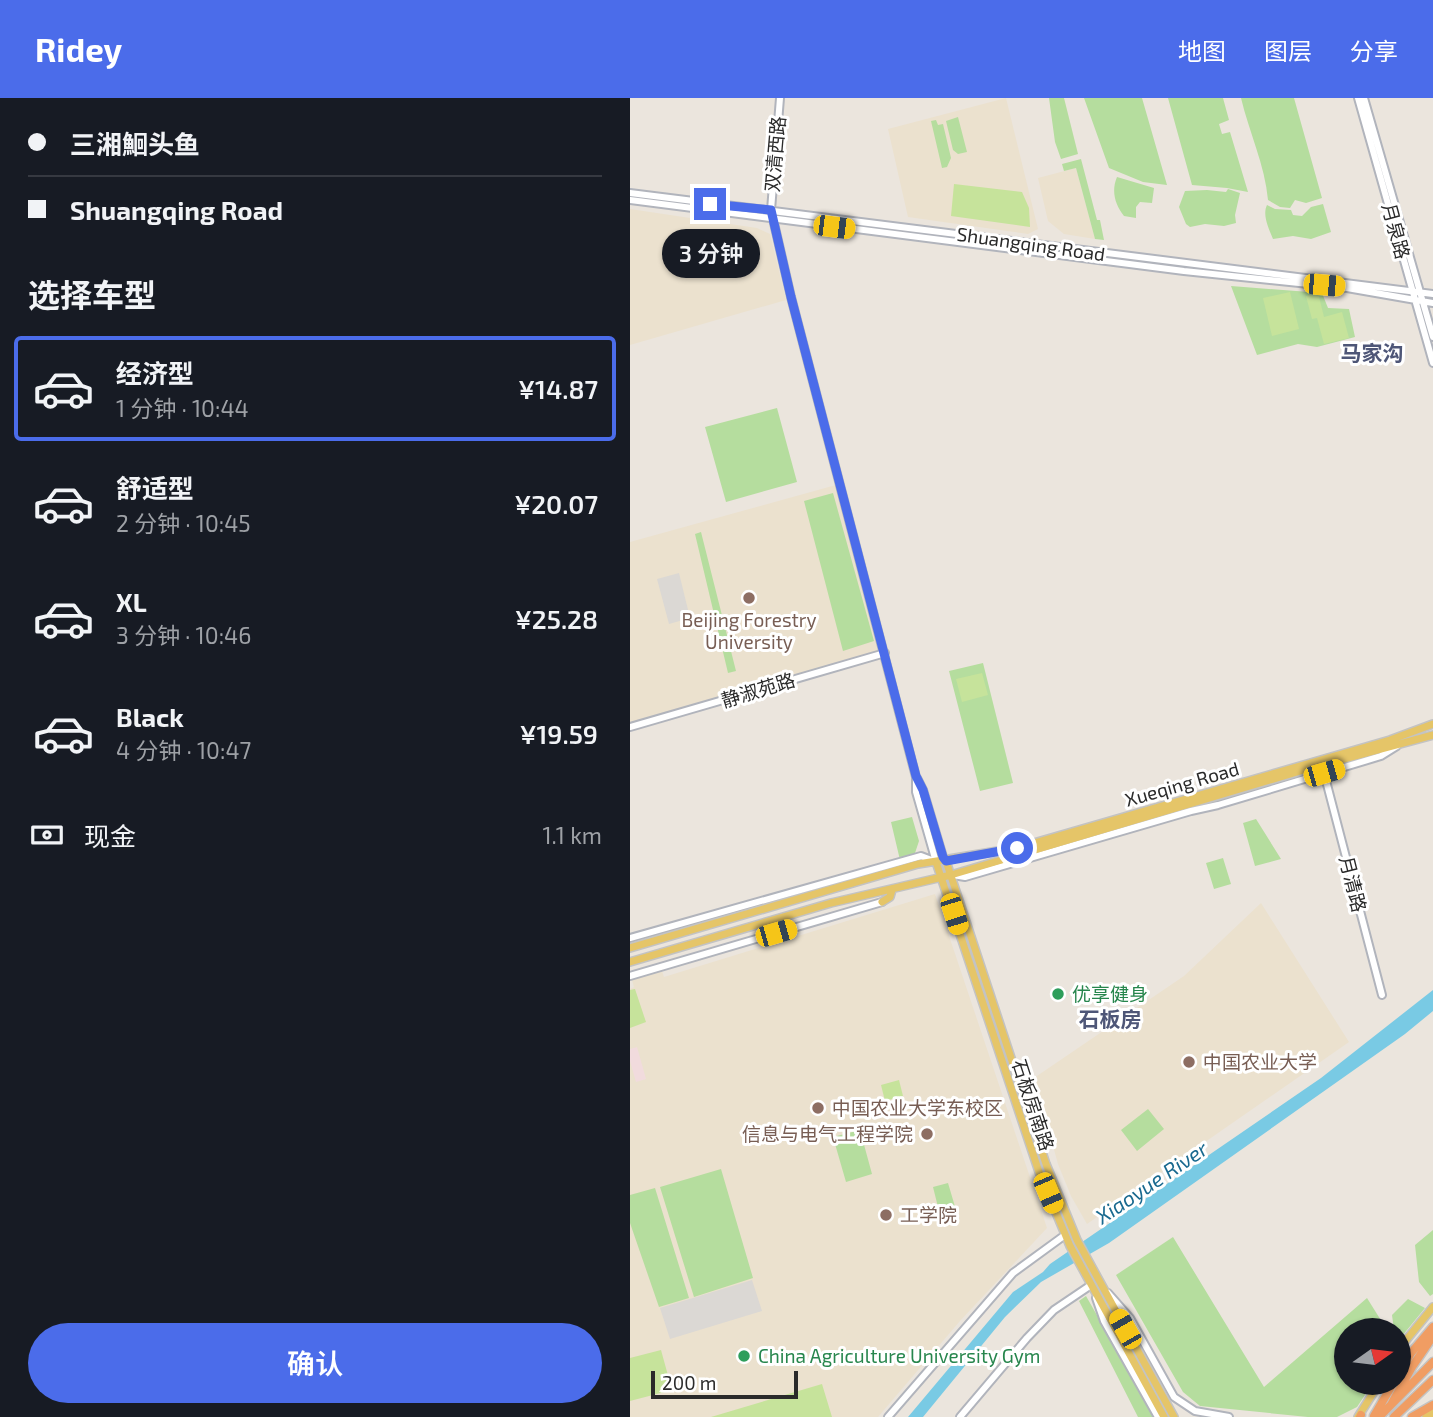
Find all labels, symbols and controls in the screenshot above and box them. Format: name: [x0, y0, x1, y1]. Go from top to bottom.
text: Ridey: [35, 29, 122, 69]
text: 地图: [1178, 36, 1226, 65]
text: 图层: [1264, 36, 1312, 65]
text: 分享: [1350, 36, 1398, 65]
street label: 双清西路: [760, 115, 789, 193]
text: 三湘鮰头鱼: [70, 128, 200, 159]
route end: [694, 188, 726, 220]
text: Shuangqing Road: [70, 194, 283, 225]
street label: 月泉路: [1378, 200, 1415, 261]
car: [812, 214, 857, 240]
street label: Shuangqing Road: [955, 222, 1107, 265]
callout: 3 分钟: [661, 228, 759, 278]
text: 3 分钟: [679, 239, 743, 267]
car: [1303, 273, 1346, 297]
text: 选择车型: [28, 275, 156, 313]
district label: 马家沟: [1341, 340, 1404, 365]
icon: car: [32, 357, 95, 420]
text: 经济型: [116, 357, 194, 388]
text: ¥14.87: [518, 373, 598, 404]
text: 1 分钟 · 10:44: [116, 394, 249, 422]
icon: car: [32, 472, 95, 535]
text: 舒适型: [116, 472, 194, 503]
text: ¥20.07: [514, 488, 598, 519]
text: 2 分钟 · 10:45: [116, 509, 251, 537]
text: XL: [116, 586, 147, 617]
icon: car: [32, 587, 95, 650]
marker: Beijing Forestry University: [741, 590, 757, 606]
text: ¥25.28: [515, 603, 598, 634]
place label: Beijing Forestry University: [682, 608, 816, 653]
text: 3 分钟 · 10:46: [116, 621, 251, 649]
street label: 静淑苑路: [718, 667, 798, 712]
text: Black: [116, 701, 184, 732]
icon: car: [32, 702, 95, 765]
text: ¥19.59: [520, 718, 598, 749]
text: 4 分钟 · 10:47: [116, 736, 251, 764]
street label: Xueqing Road: [1122, 756, 1242, 811]
car: [1301, 757, 1348, 789]
icon: cash: [28, 816, 66, 854]
text: 现金: [84, 820, 136, 851]
text: 1.1 km: [542, 821, 602, 849]
route start: [1001, 832, 1033, 864]
street label: 月清路: [1335, 853, 1372, 914]
car: [938, 891, 971, 937]
car: [753, 917, 800, 949]
place label: 优享健身: [1072, 982, 1148, 1005]
marker: 优享健身: [1050, 986, 1066, 1002]
district label: 石板房: [1079, 1006, 1142, 1031]
place label: 中国农业大学: [1203, 1050, 1317, 1073]
marker: 中国农业大学: [1181, 1054, 1197, 1070]
street label: 石板房南路: [1008, 1056, 1059, 1154]
place label: 中国农业大学东校区: [832, 1096, 1003, 1119]
marker: 中国农业大学东校区: [810, 1100, 826, 1116]
place label: 信息与电气工程学院: [742, 1122, 913, 1145]
marker: 信息与电气工程学院: [919, 1126, 935, 1142]
water label: Xiaoyue River: [1090, 1135, 1213, 1230]
car: [1031, 1170, 1066, 1216]
place label: 工学院: [900, 1203, 957, 1226]
marker: 工学院: [878, 1207, 894, 1223]
car: [1106, 1306, 1145, 1352]
north arrow: [1334, 1318, 1410, 1395]
map controls: [1334, 1318, 1411, 1395]
button: 确认: [28, 1323, 602, 1403]
place label: China Agriculture University Gym: [758, 1344, 1040, 1367]
marker: China Agriculture University Gym: [736, 1348, 752, 1364]
scale bar: [651, 1368, 798, 1400]
text: 200 m: [662, 1371, 716, 1394]

